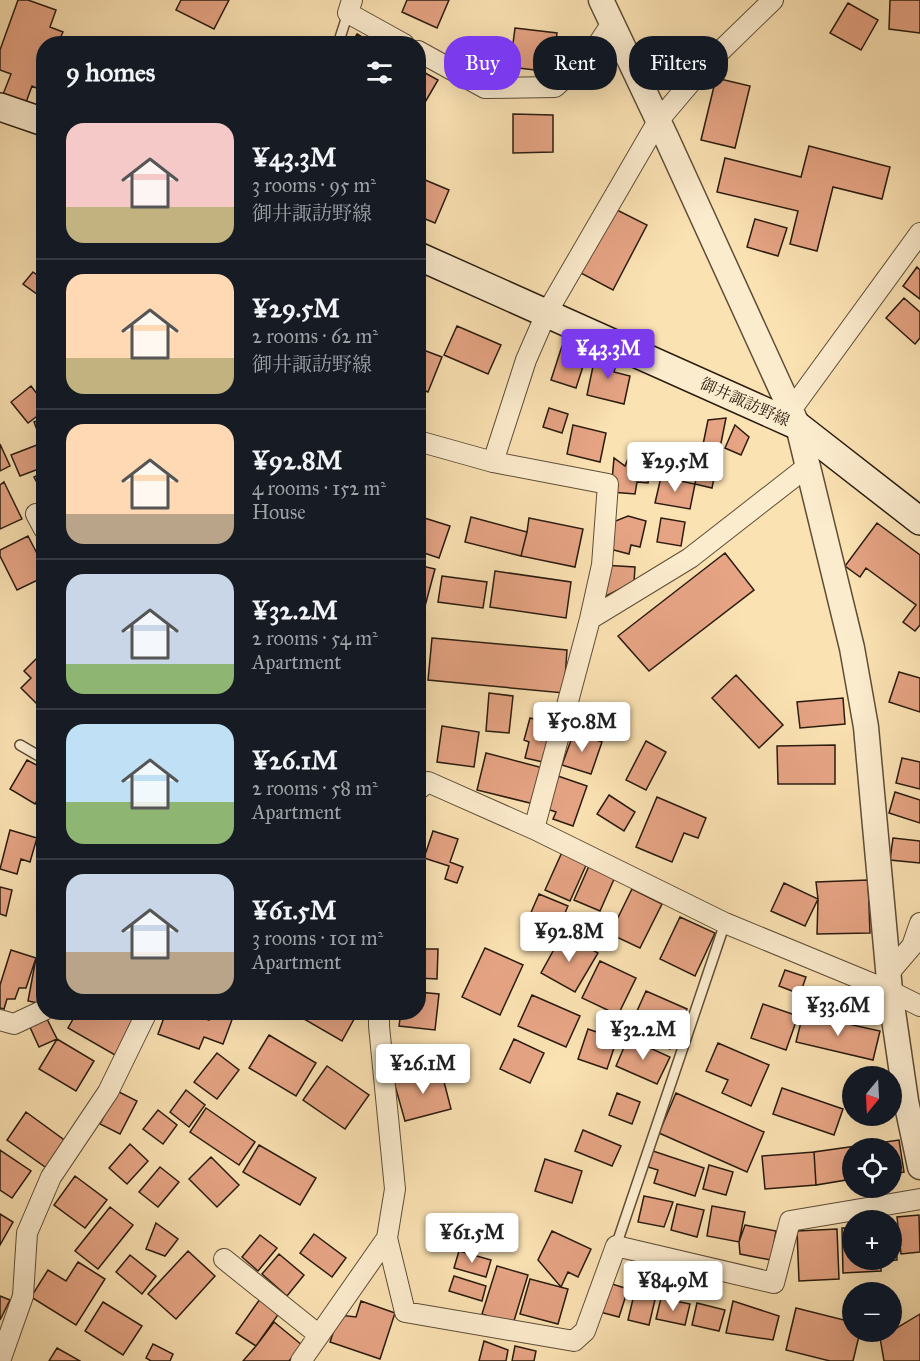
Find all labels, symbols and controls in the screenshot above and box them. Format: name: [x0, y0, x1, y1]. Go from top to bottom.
chip: Buy: [444, 36, 521, 90]
chip: Rent: [533, 36, 617, 90]
chip: Filters: [629, 36, 728, 90]
text: 9 homes: [66, 56, 155, 88]
icon: filters: [363, 56, 396, 89]
text: ¥43.3M: [252, 141, 337, 173]
icon: home: [114, 147, 186, 219]
text: 3 rooms · 95 m²: [252, 173, 376, 197]
text: 御井諏訪野線: [252, 201, 372, 225]
text: ¥29.5M: [252, 292, 340, 324]
icon: home: [114, 298, 186, 370]
text: 2 rooms · 62 m²: [252, 324, 378, 348]
pin: ¥43.3M: [559, 329, 657, 380]
text: ¥43.3M: [575, 336, 641, 360]
text: 御井諏訪野線: [252, 352, 372, 376]
street label: 御井諏訪野線: [697, 374, 793, 430]
pin: ¥29.5M: [626, 442, 724, 493]
text: ¥92.8M: [252, 444, 342, 476]
icon: home: [114, 448, 186, 520]
text: ¥29.5M: [641, 449, 709, 473]
text: 4 rooms · 152 m²: [252, 476, 386, 500]
text: House: [252, 500, 306, 524]
text: ¥32.2M: [252, 594, 338, 626]
icon: home: [114, 598, 186, 670]
text: 2 rooms · 54 m²: [252, 626, 378, 650]
text: Apartment: [252, 650, 341, 674]
pin: ¥50.8M: [533, 702, 631, 753]
text: ¥50.8M: [547, 709, 617, 733]
text: ¥26.1M: [252, 744, 338, 776]
icon: home: [114, 748, 186, 820]
text: 2 rooms · 58 m²: [252, 776, 378, 800]
text: Apartment: [252, 800, 341, 824]
text: ¥61.5M: [252, 894, 336, 926]
icon: home: [114, 898, 186, 970]
pin: ¥92.8M: [520, 912, 618, 963]
text: ¥92.8M: [534, 919, 604, 943]
text: 3 rooms · 101 m²: [252, 926, 383, 950]
text: Apartment: [252, 950, 341, 974]
pin: ¥33.6M: [789, 986, 887, 1037]
text: ¥33.6M: [806, 993, 870, 1017]
pin: ¥32.2M: [594, 1010, 692, 1061]
text: ¥32.2M: [610, 1017, 676, 1041]
pin: ¥26.1M: [374, 1044, 472, 1095]
text: ¥26.1M: [390, 1051, 456, 1075]
north arrow: [842, 1066, 902, 1126]
map controls: [842, 1066, 902, 1342]
button: locate: [842, 1138, 902, 1198]
button: +: [842, 1210, 902, 1270]
pin: ¥61.5M: [423, 1213, 521, 1264]
text: ¥61.5M: [440, 1220, 504, 1244]
pin: ¥84.9M: [624, 1261, 722, 1312]
text: ¥84.9M: [638, 1268, 708, 1292]
button: −: [842, 1282, 902, 1342]

